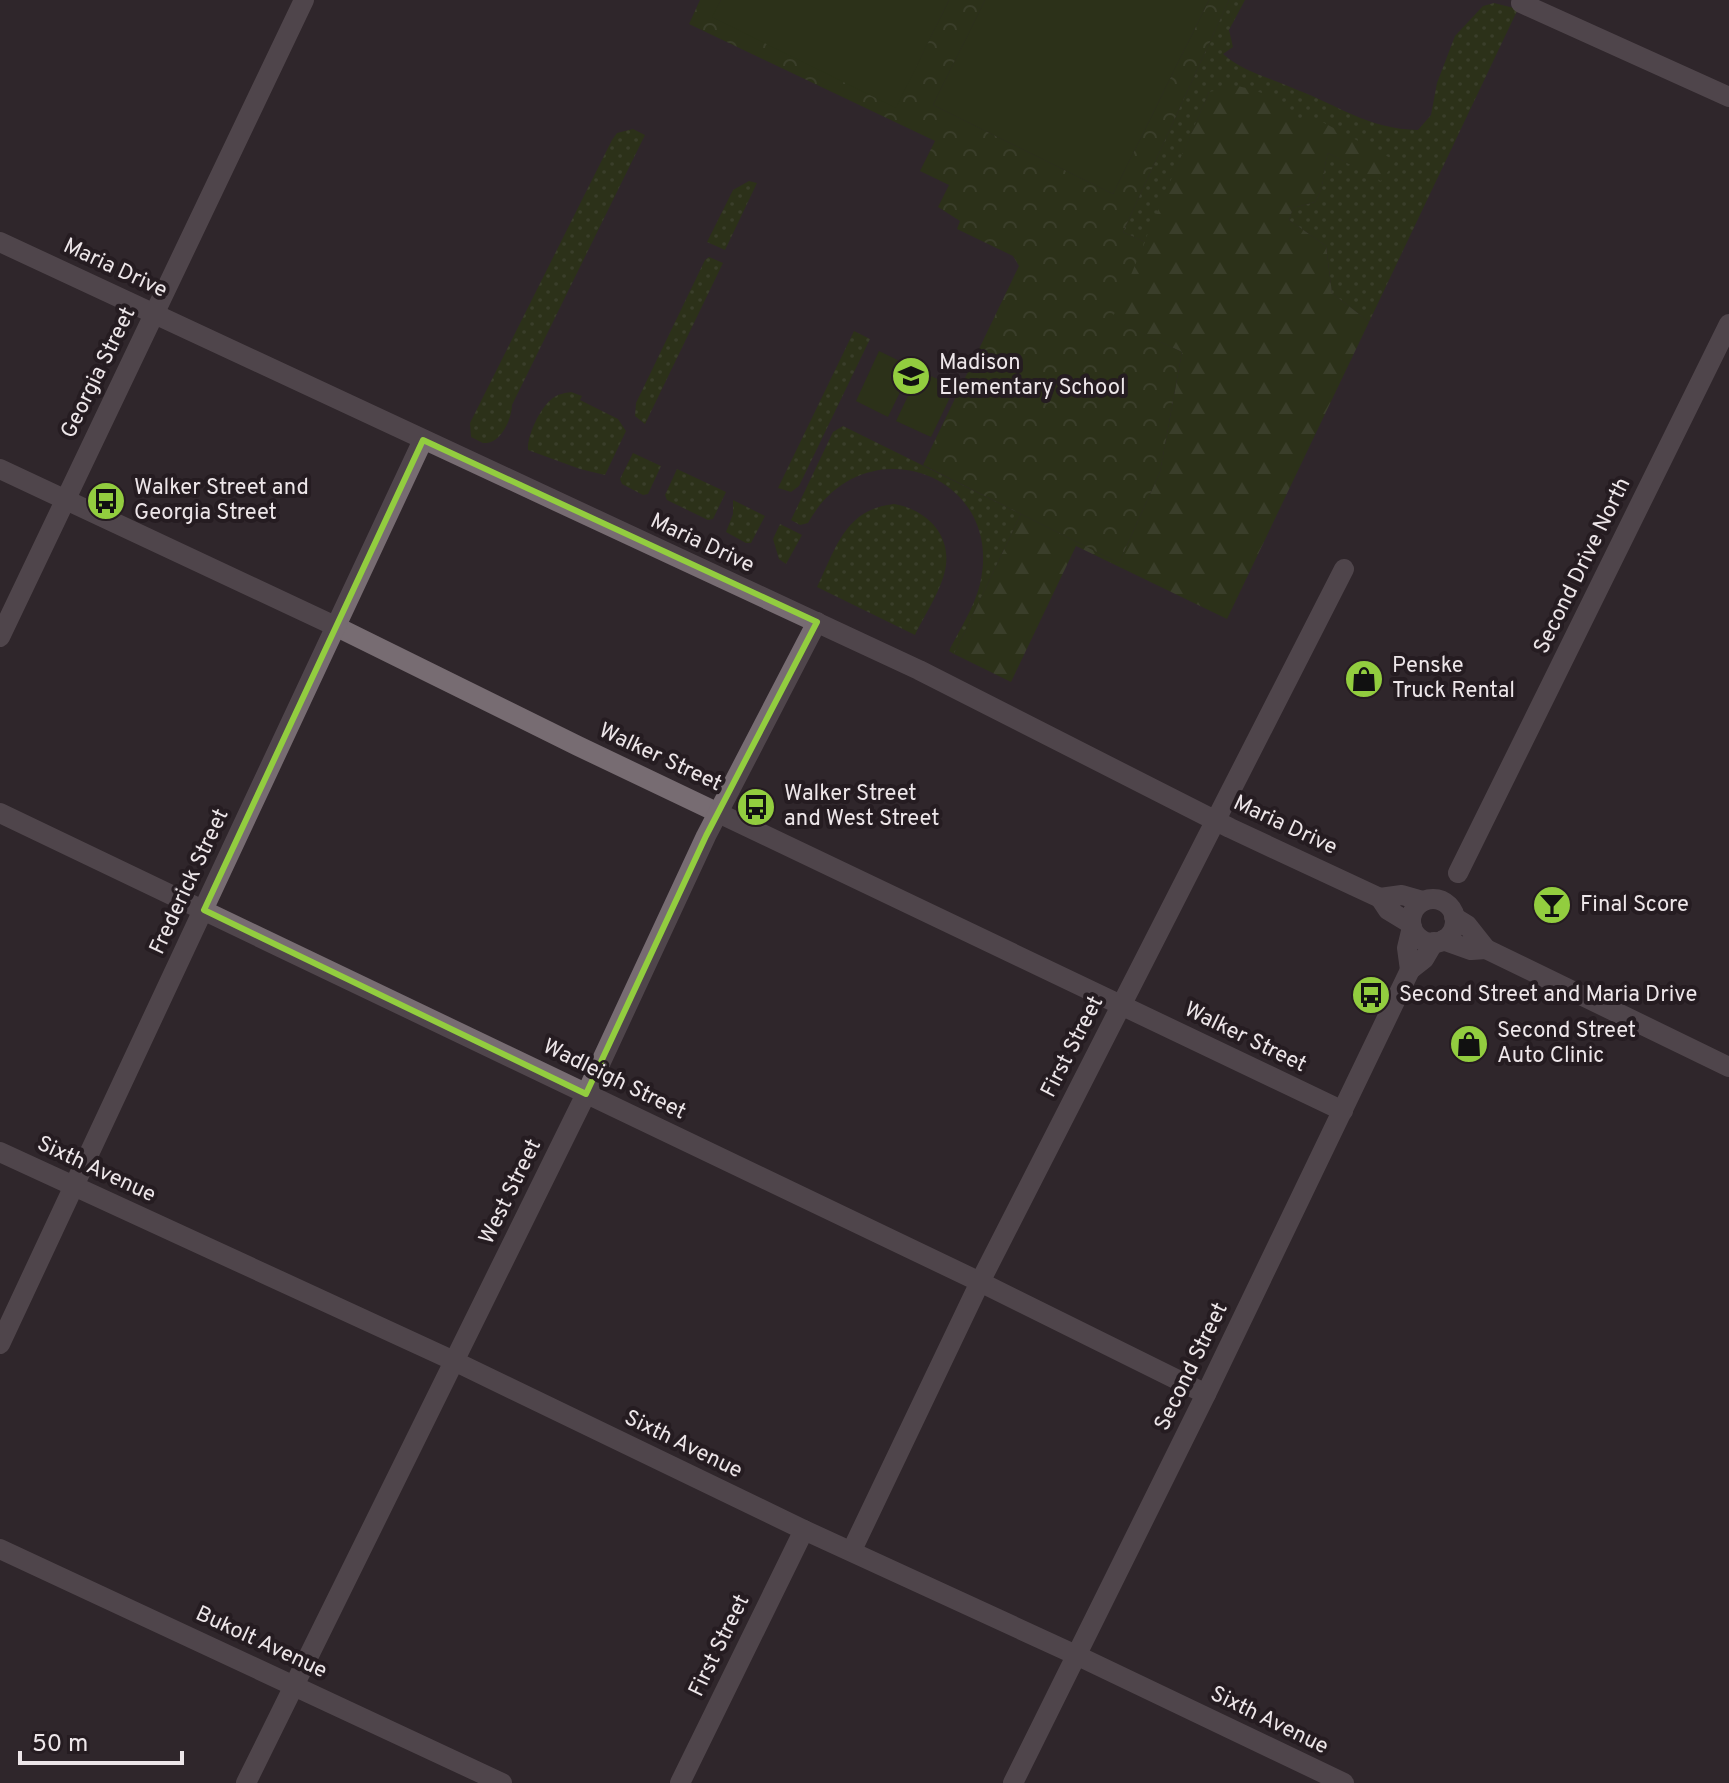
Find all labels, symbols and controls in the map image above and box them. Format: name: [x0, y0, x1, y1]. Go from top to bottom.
street label: Maria Drive: [59, 233, 171, 305]
street label: Georgia Street: [56, 303, 142, 443]
place label: Madison Elementary School: [939, 350, 1126, 402]
school or university icon: Madison Elementary School: [890, 355, 932, 397]
street label: Second Drive North: [1529, 473, 1637, 659]
place label: Walker Street and Georgia Street: [134, 475, 309, 527]
bus stop icon: Walker Street and Georgia Street: [85, 480, 127, 522]
street label: Maria Drive: [646, 508, 758, 580]
place label: Penske Truck Rental: [1392, 653, 1515, 705]
shop icon: Penske Truck Rental: [1343, 658, 1385, 700]
street label: Walker Street: [594, 718, 726, 798]
place label: Walker Street and West Street: [784, 781, 939, 833]
bus stop icon: Walker Street and West Street: [735, 786, 777, 828]
street label: Maria Drive: [1229, 790, 1341, 862]
street label: Frederick Street: [144, 805, 236, 959]
bar icon: Final Score: [1531, 884, 1573, 926]
place label: Final Score: [1580, 892, 1689, 919]
bus stop icon: Second Street and Maria Drive: [1350, 974, 1392, 1016]
place label: Second Street and Maria Drive: [1399, 982, 1697, 1009]
street label: First Street: [1036, 992, 1110, 1102]
street label: Walker Street: [1179, 997, 1311, 1079]
place label: Second Street Auto Clinic: [1497, 1018, 1636, 1070]
shop icon: Second Street Auto Clinic: [1448, 1023, 1490, 1065]
street label: Wadleigh Street: [538, 1034, 690, 1126]
street label: Sixth Avenue: [32, 1131, 160, 1209]
street label: West Street: [474, 1135, 548, 1249]
street label: Second Street: [1149, 1299, 1235, 1435]
street label: Sixth Avenue: [620, 1405, 746, 1485]
street label: First Street: [684, 1590, 756, 1702]
street label: Bukolt Avenue: [191, 1601, 331, 1685]
street label: Sixth Avenue: [1206, 1681, 1332, 1761]
scale bar: [20, 1715, 182, 1765]
text: 50 m: [32, 1730, 88, 1760]

